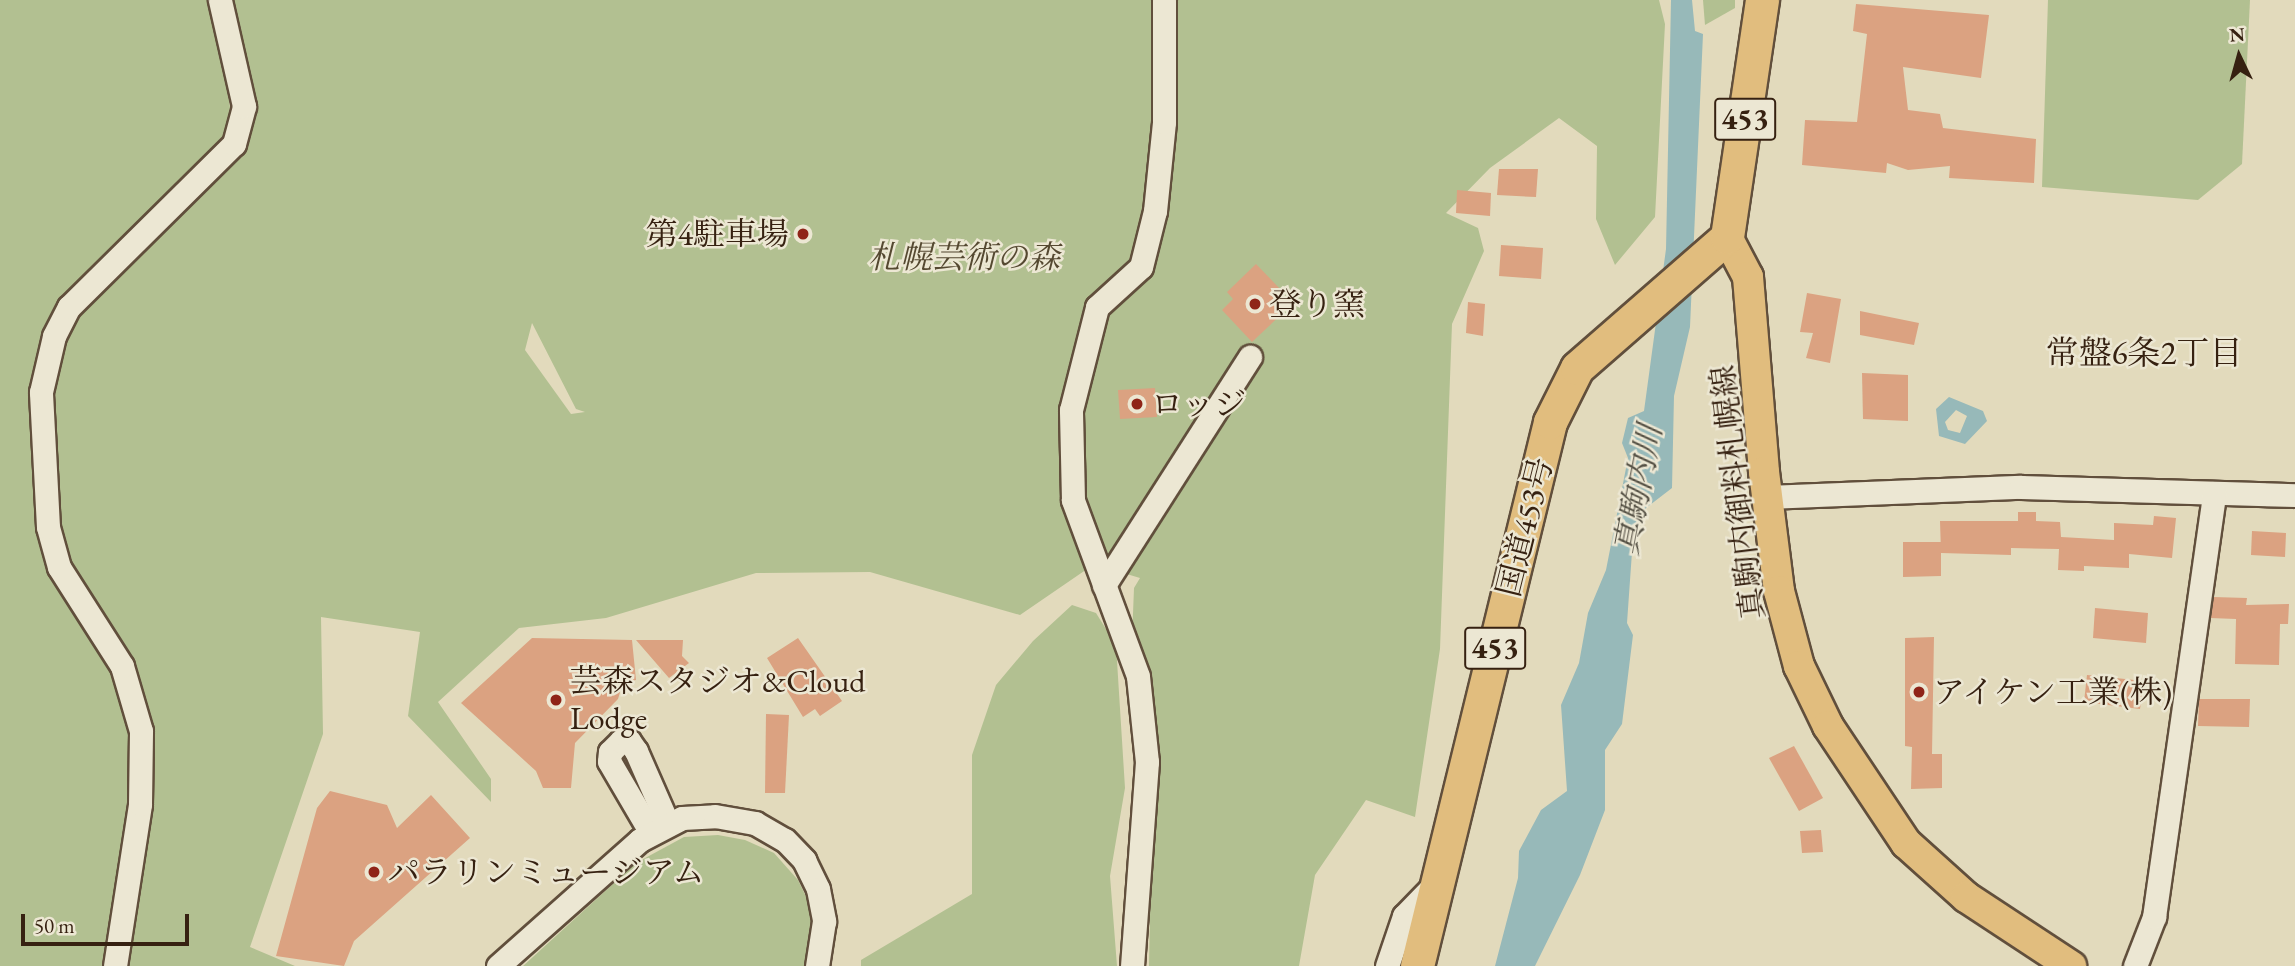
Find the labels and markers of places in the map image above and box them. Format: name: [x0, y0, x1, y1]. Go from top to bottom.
place label: 第4駐車場: [646, 215, 789, 253]
marker: 第4駐車場: [795, 226, 811, 242]
place label: 登り窯: [1269, 285, 1365, 323]
marker: 登り窯: [1247, 296, 1263, 312]
place label: ロッジ: [1151, 385, 1247, 423]
marker: ロッジ: [1129, 396, 1145, 412]
place label: 芸森スタジオ&Cloud Lodge: [570, 663, 865, 738]
place label: アイケン工業(株): [1933, 673, 2177, 711]
marker: アイケン工業(株): [1911, 684, 1927, 700]
marker: 芸森スタジオ&Cloud Lodge: [548, 692, 564, 708]
place label: パラリンミュージアム: [388, 853, 708, 891]
marker: パラリンミュージアム: [366, 864, 382, 880]

